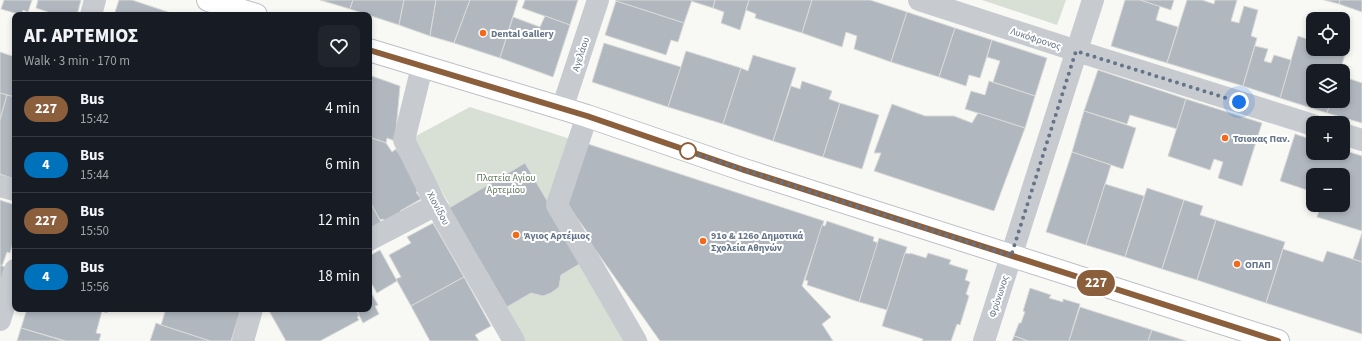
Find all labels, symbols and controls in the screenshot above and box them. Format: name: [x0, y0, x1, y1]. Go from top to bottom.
map controls: [1306, 12, 1350, 212]
button: locate: [1306, 12, 1350, 56]
text: ΑΓ. ΑΡΤΕΜΙΟΣ: [24, 23, 138, 50]
street label: Λυκόφρονος: [1009, 24, 1063, 54]
button: heart: [318, 25, 360, 67]
place label: Dental Gallery: [491, 27, 555, 41]
marker: Dental Gallery: [478, 28, 488, 38]
street label: Αγελάου: [569, 35, 593, 73]
text: Walk · 3 min · 170 m: [24, 52, 130, 70]
button: layers: [1306, 64, 1350, 108]
text: Bus: [80, 89, 104, 110]
your location: [1229, 92, 1249, 112]
text: 4 min: [325, 98, 360, 119]
text: 227: [35, 99, 57, 119]
text: 15:42: [80, 110, 109, 128]
button: +: [1306, 116, 1350, 160]
place label: Τσιοκας Παν.: [1233, 132, 1290, 146]
marker: Τσιοκας Παν.: [1220, 133, 1230, 143]
unlabelled marker: [679, 142, 697, 160]
text: Bus: [80, 145, 104, 166]
text: 6 min: [325, 154, 360, 175]
text: 4: [42, 155, 50, 175]
text: 15:44: [80, 166, 109, 184]
button: −: [1306, 168, 1350, 212]
park label: Πλατεία Αγίου Αρτεμίου: [476, 171, 536, 197]
street label: Χιονίδου: [424, 189, 453, 228]
text: Bus: [80, 201, 104, 222]
text: 12 min: [318, 210, 360, 231]
text: 227: [35, 211, 57, 231]
text: 15:50: [80, 222, 109, 240]
place label: Άγιος Αρτέμιος: [524, 229, 591, 243]
place label: 91ο & 126ο Δημοτικά Σχολεία Αθηνών: [711, 229, 803, 255]
marker: Άγιος Αρτέμιος: [511, 230, 521, 240]
marker: 91ο & 126ο Δημοτικά Σχολεία Αθηνών: [698, 236, 708, 246]
text: Bus: [80, 257, 104, 278]
place label: ΟΠΑΠ: [1245, 258, 1271, 272]
marker: ΟΠΑΠ: [1232, 259, 1242, 269]
text: 18 min: [318, 266, 360, 287]
text: 4: [42, 267, 50, 287]
line badge: 227: [1073, 270, 1119, 296]
street label: Φρύνωνος: [986, 273, 1013, 319]
text: 227: [1085, 273, 1107, 293]
text: 15:56: [80, 278, 109, 296]

